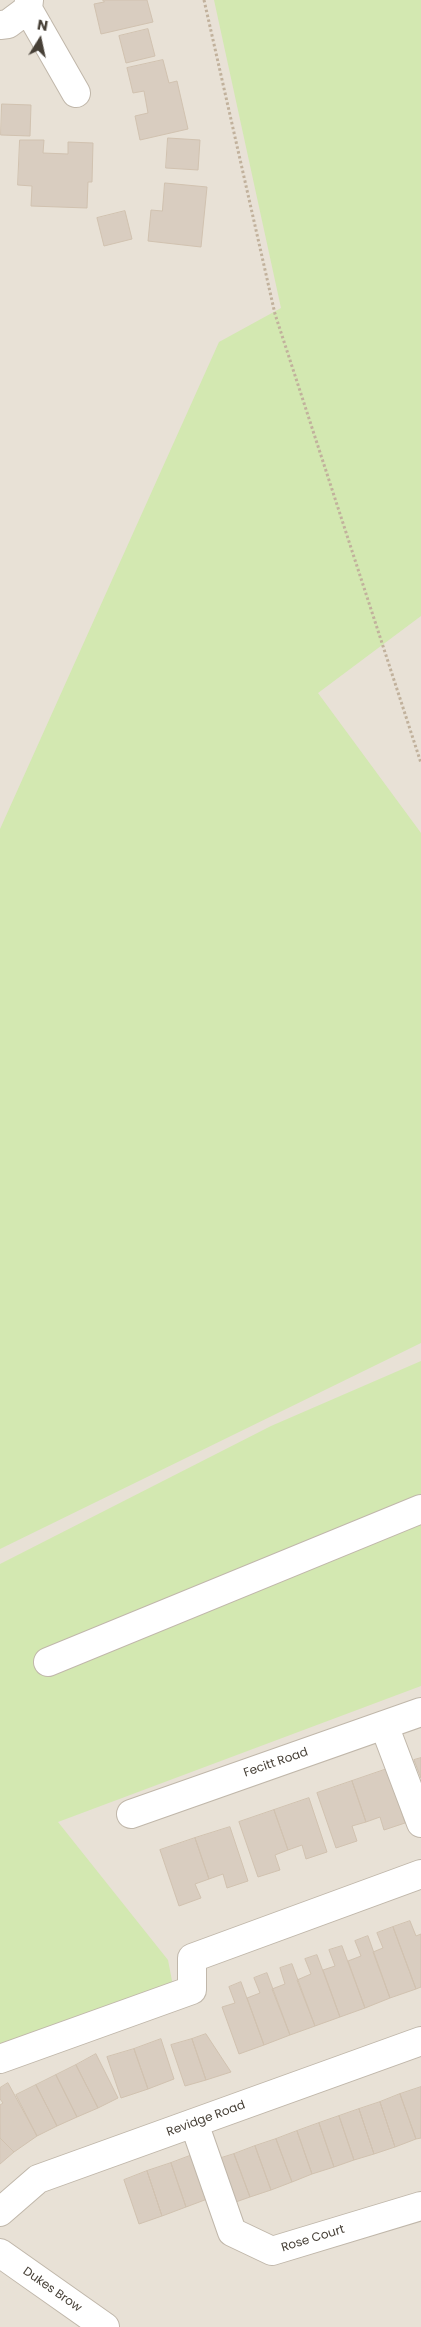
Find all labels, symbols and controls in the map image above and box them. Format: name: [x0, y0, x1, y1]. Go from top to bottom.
text: N: [36, 14, 50, 36]
north arrow: [15, 15, 65, 65]
street label: Fecitt Road: [242, 1745, 310, 1781]
street label: Revidge Road: [165, 2098, 247, 2140]
street label: Rose Court: [280, 2223, 346, 2255]
street label: Dukes Brow: [20, 2264, 84, 2316]

